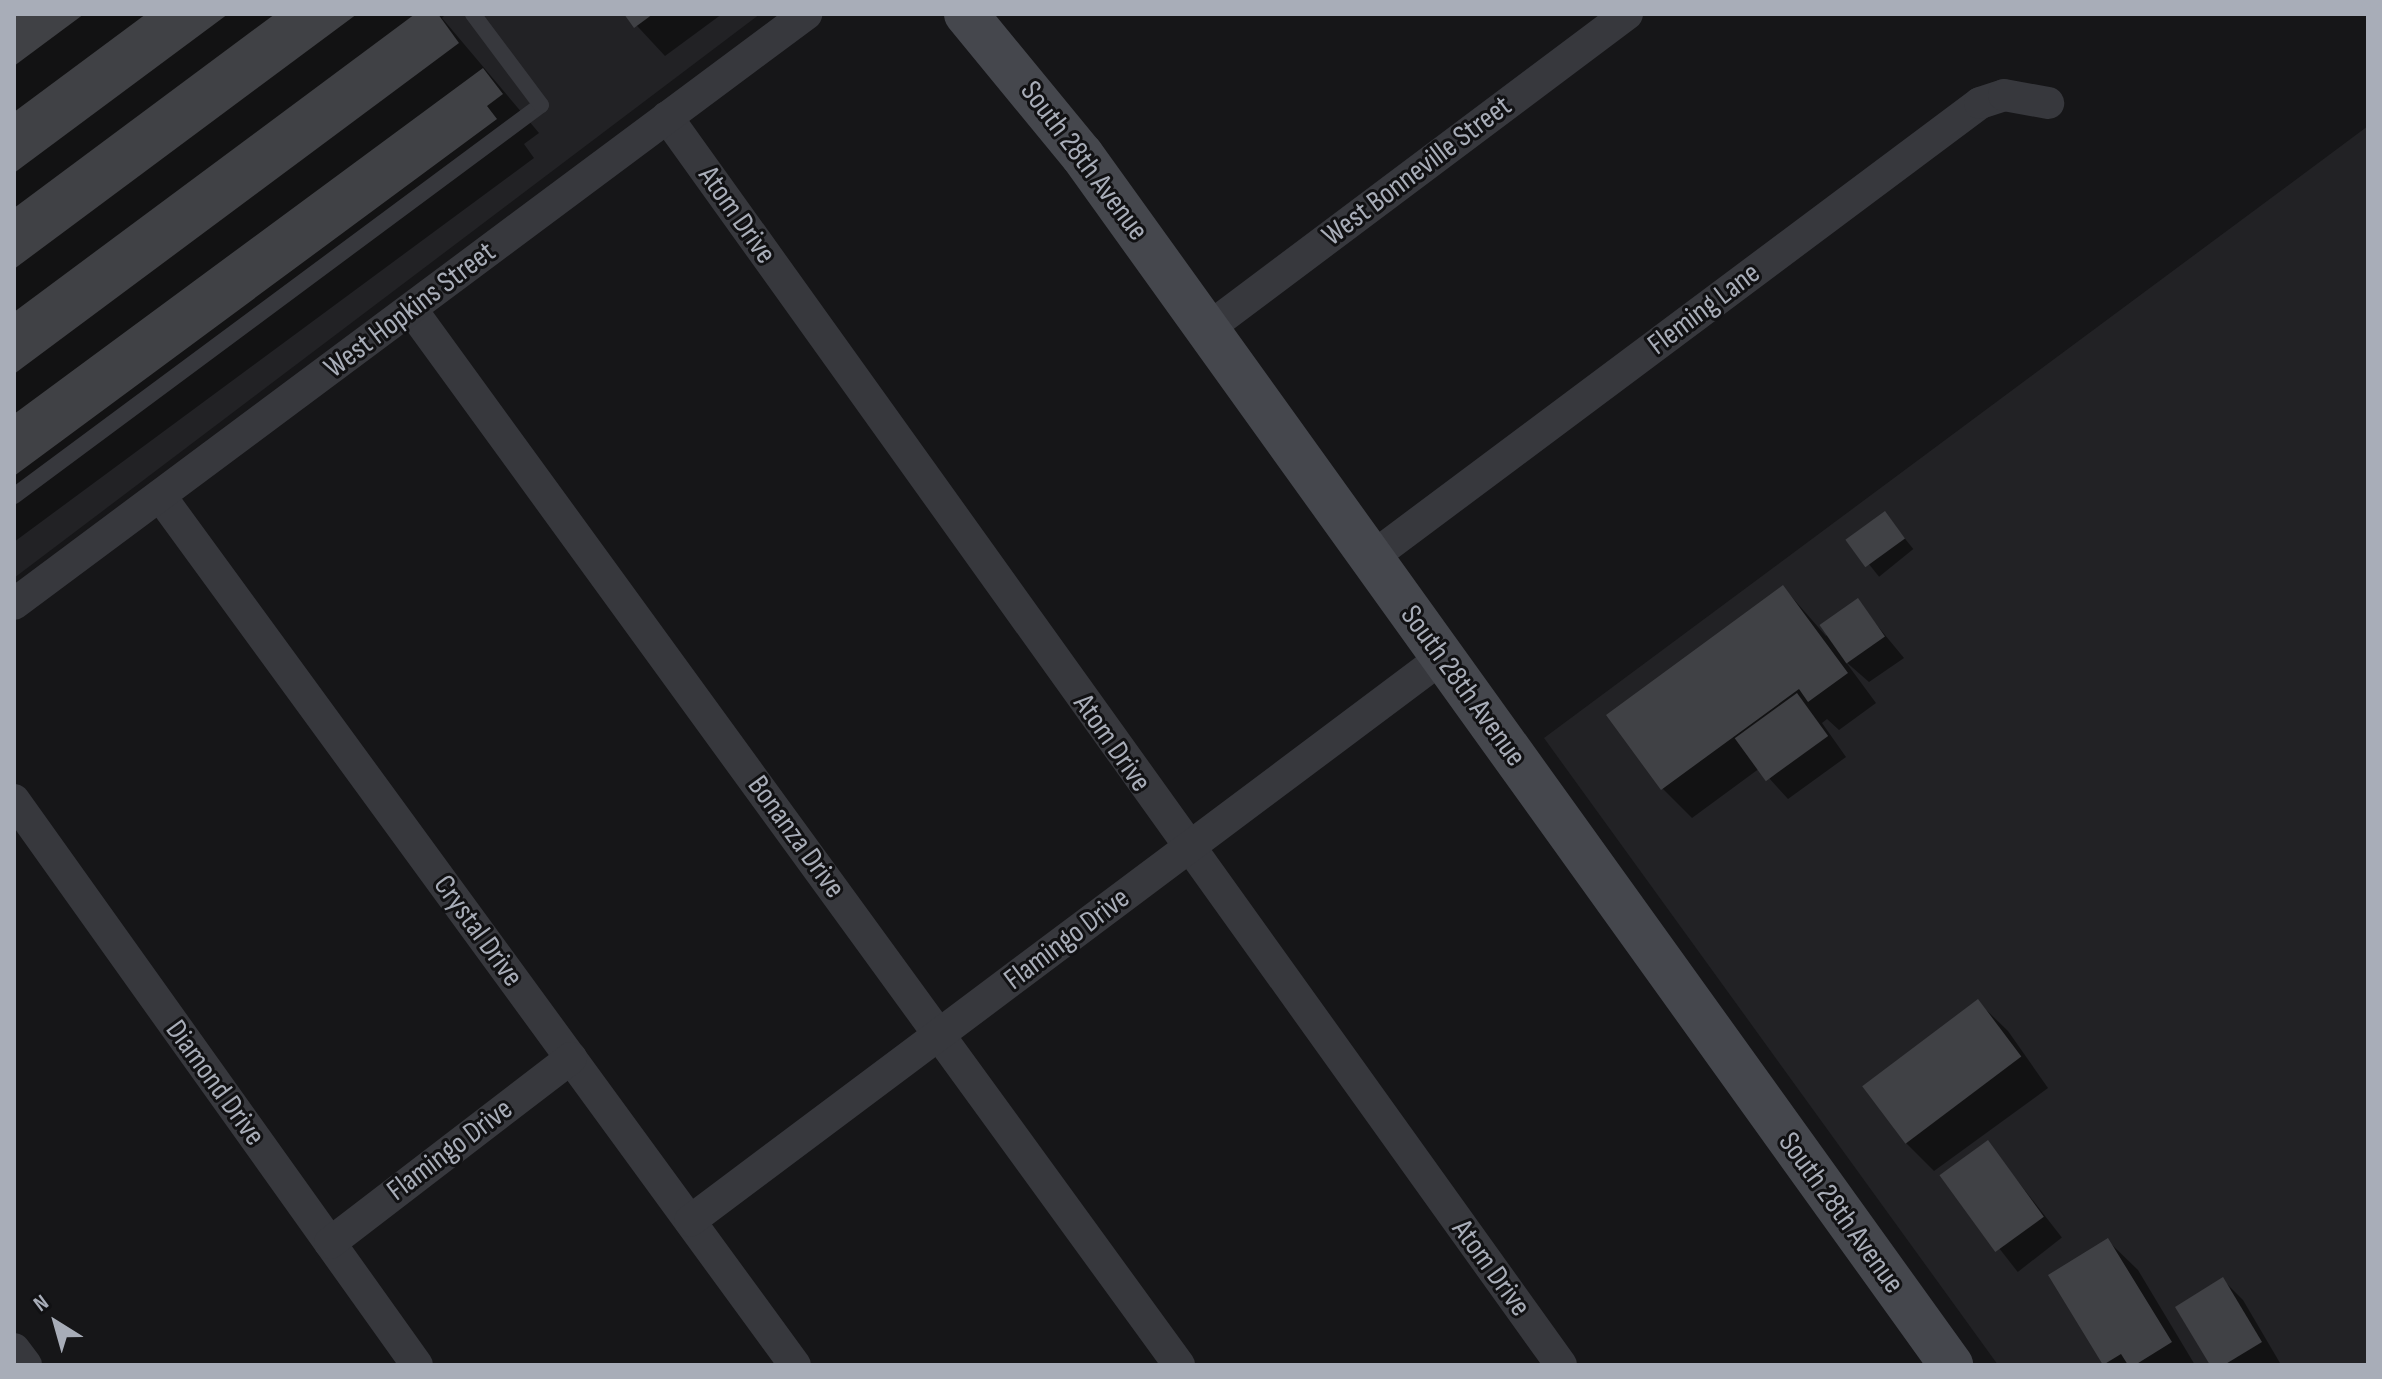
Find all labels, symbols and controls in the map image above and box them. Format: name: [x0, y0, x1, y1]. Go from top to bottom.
street label: South 28th Avenue: [1012, 74, 1156, 248]
street label: West Bonneville Street: [1315, 88, 1519, 254]
street label: Atom Drive: [691, 159, 783, 271]
street label: West Hopkins Street: [317, 234, 503, 386]
street label: Fleming Lane: [1641, 255, 1767, 363]
street label: South 28th Avenue: [1393, 598, 1533, 774]
street label: Atom Drive: [1066, 687, 1158, 799]
street label: Bonanza Drive: [740, 769, 852, 905]
street label: Crystal Drive: [426, 868, 530, 994]
street label: Flamingo Drive: [997, 880, 1137, 998]
street label: Diamond Drive: [158, 1013, 272, 1153]
street label: Flamingo Drive: [380, 1091, 520, 1209]
street label: South 28th Avenue: [1771, 1125, 1911, 1301]
street label: Atom Drive: [1444, 1213, 1538, 1323]
north arrow: [16, 1283, 96, 1363]
text: N: [28, 1289, 54, 1318]

